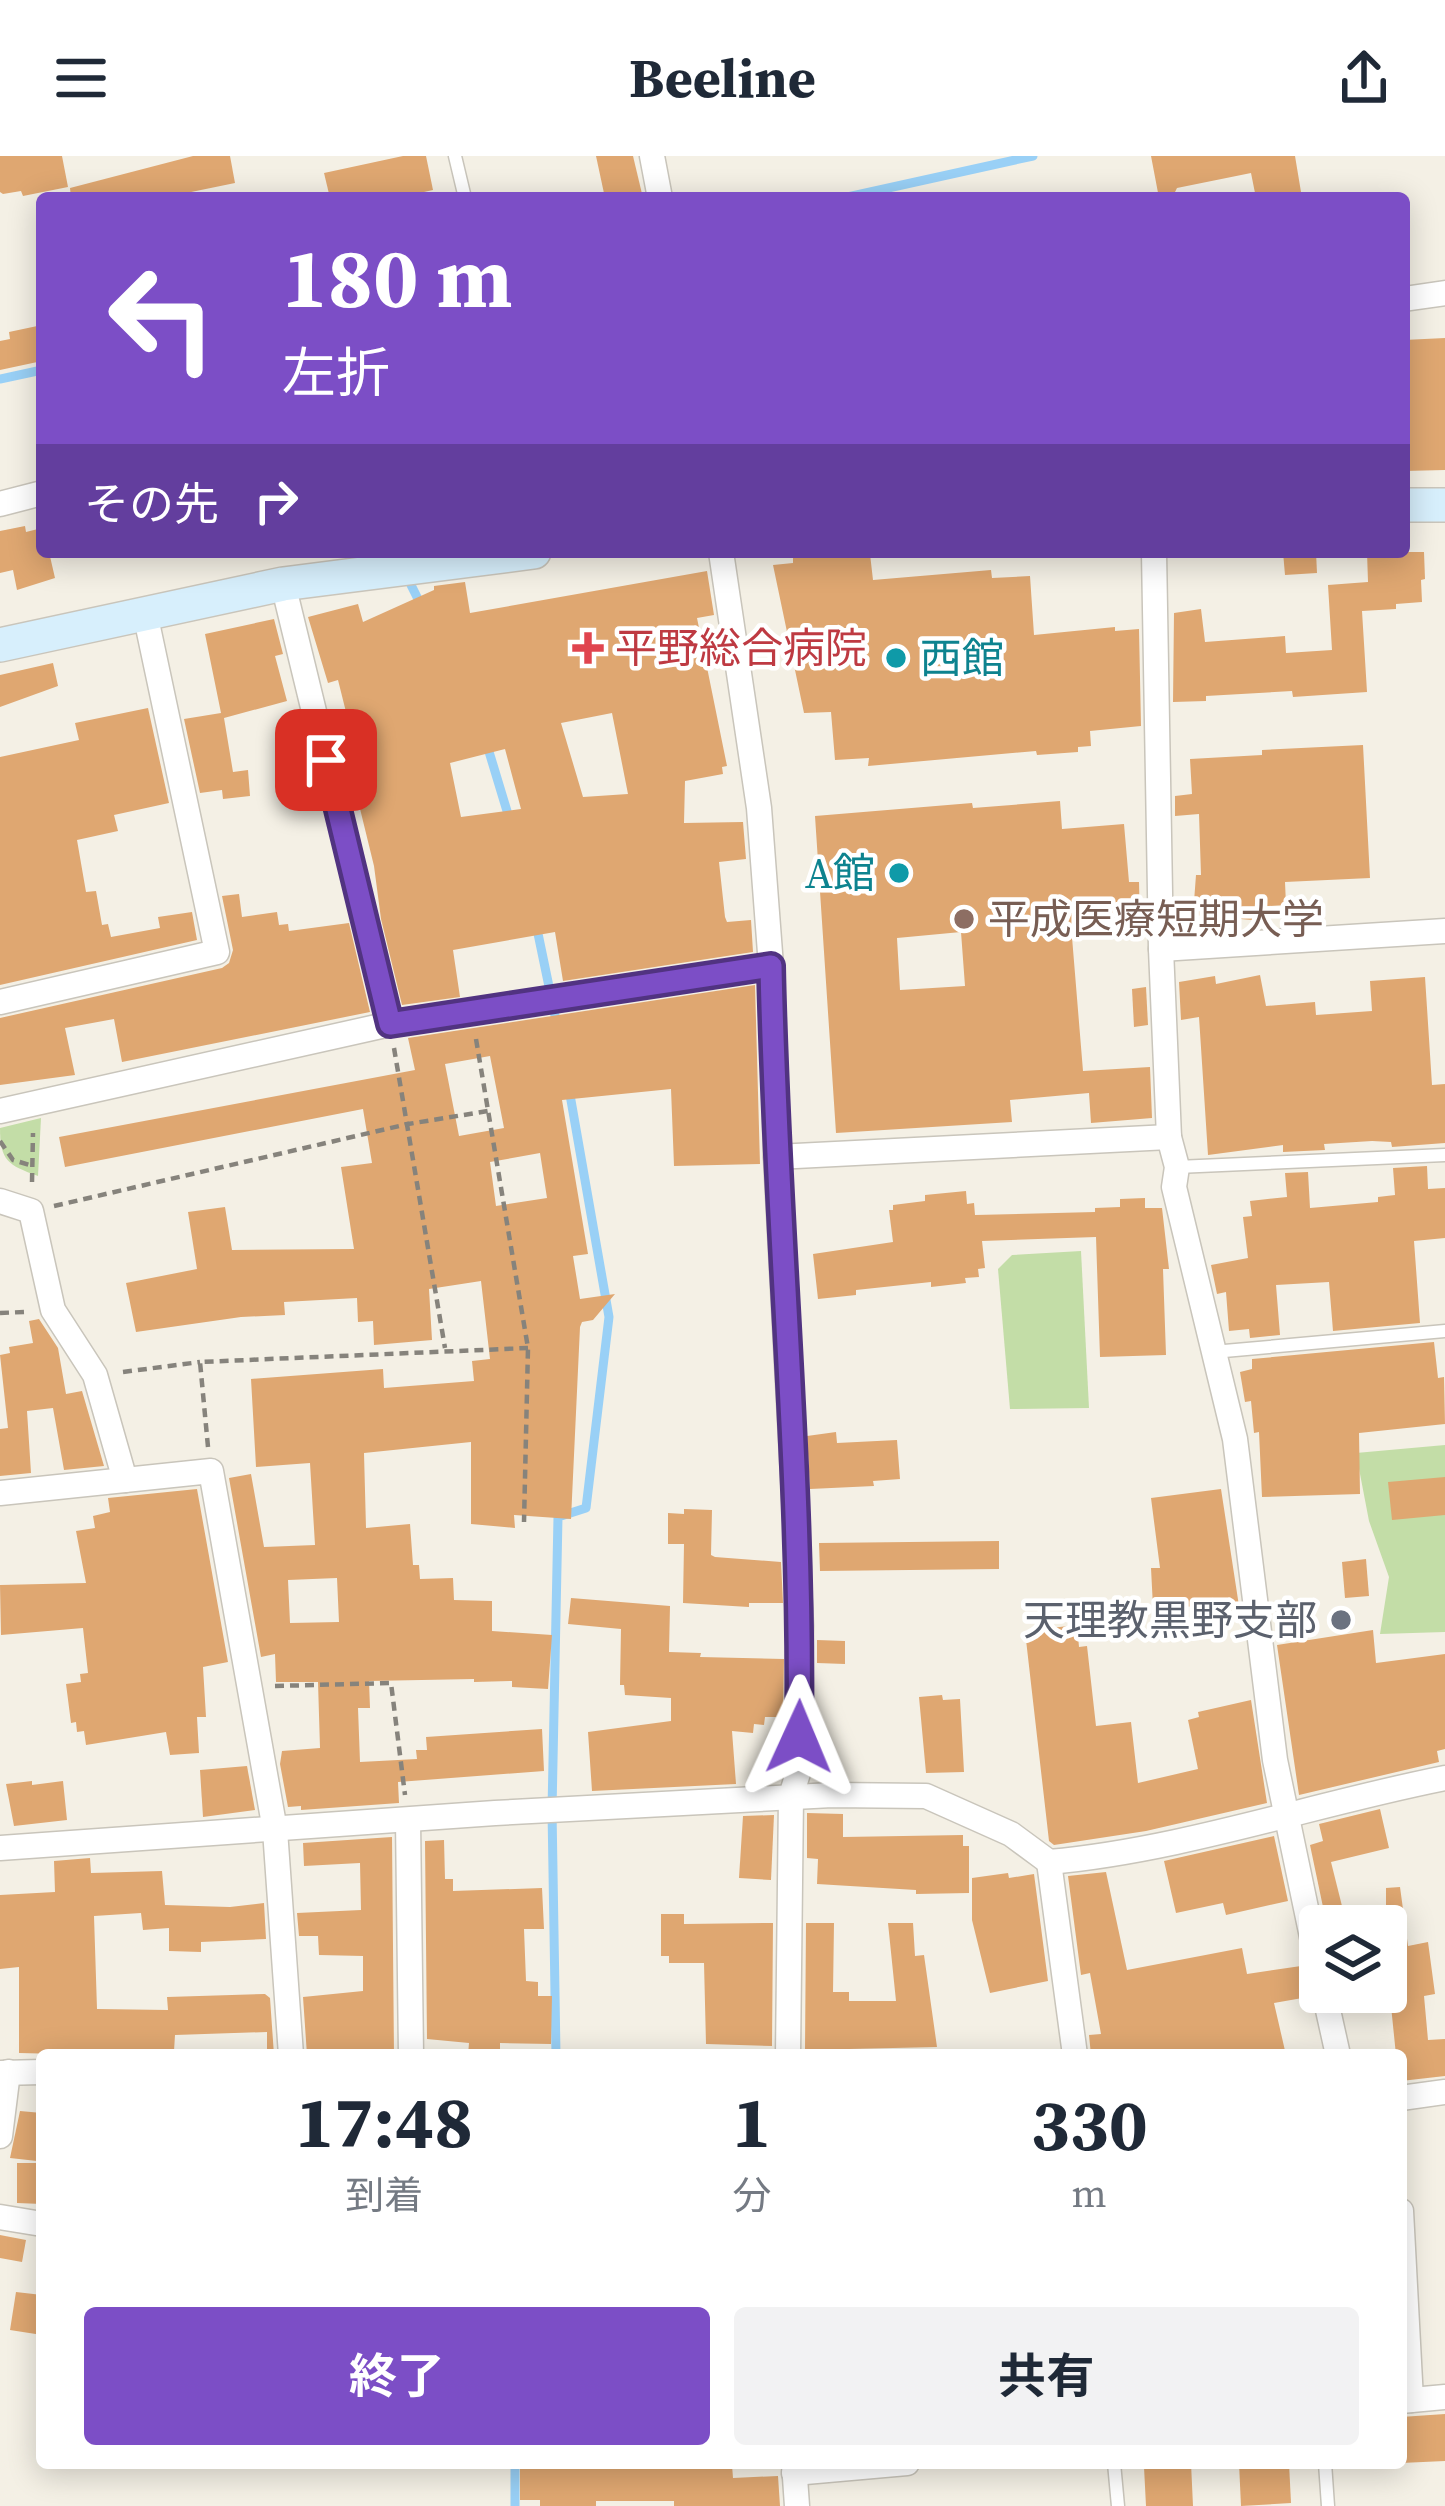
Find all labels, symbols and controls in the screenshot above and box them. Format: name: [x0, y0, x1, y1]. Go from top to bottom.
text: Beeline: [629, 41, 816, 115]
icon: menu: [48, 45, 114, 111]
icon: share: [1331, 45, 1397, 111]
text: 180 m: [282, 220, 513, 335]
icon: left: [84, 240, 240, 396]
text: 左折: [282, 336, 390, 410]
icon: right: [243, 468, 309, 534]
text: その先: [84, 473, 219, 535]
place label: 平野総合病院: [615, 619, 867, 677]
place label: 西館: [920, 629, 1004, 687]
marker: 平野総合病院: [572, 632, 604, 664]
marker: 西館: [883, 645, 909, 671]
pin: [275, 709, 377, 811]
icon: arrive: [293, 727, 359, 793]
place label: A館: [805, 844, 875, 902]
marker: A館: [886, 860, 912, 886]
place label: 平成医療短期大学: [988, 890, 1324, 948]
marker: 平成医療短期大学: [951, 906, 977, 932]
place label: 天理教黒野支部: [1023, 1591, 1317, 1649]
marker: 天理教黒野支部: [1328, 1607, 1354, 1633]
position arrow: [736, 1674, 862, 1800]
map controls: [1299, 1905, 1407, 2013]
button: layers: [1299, 1905, 1407, 2013]
text: 17:48: [295, 2072, 473, 2171]
text: 1: [732, 2072, 771, 2171]
text: 330: [1031, 2075, 1148, 2174]
text: m: [1072, 2167, 1107, 2220]
text: 到着: [345, 2169, 423, 2222]
text: 分: [732, 2169, 771, 2222]
button: 終了: [84, 2307, 710, 2445]
button: 共有: [734, 2307, 1359, 2445]

